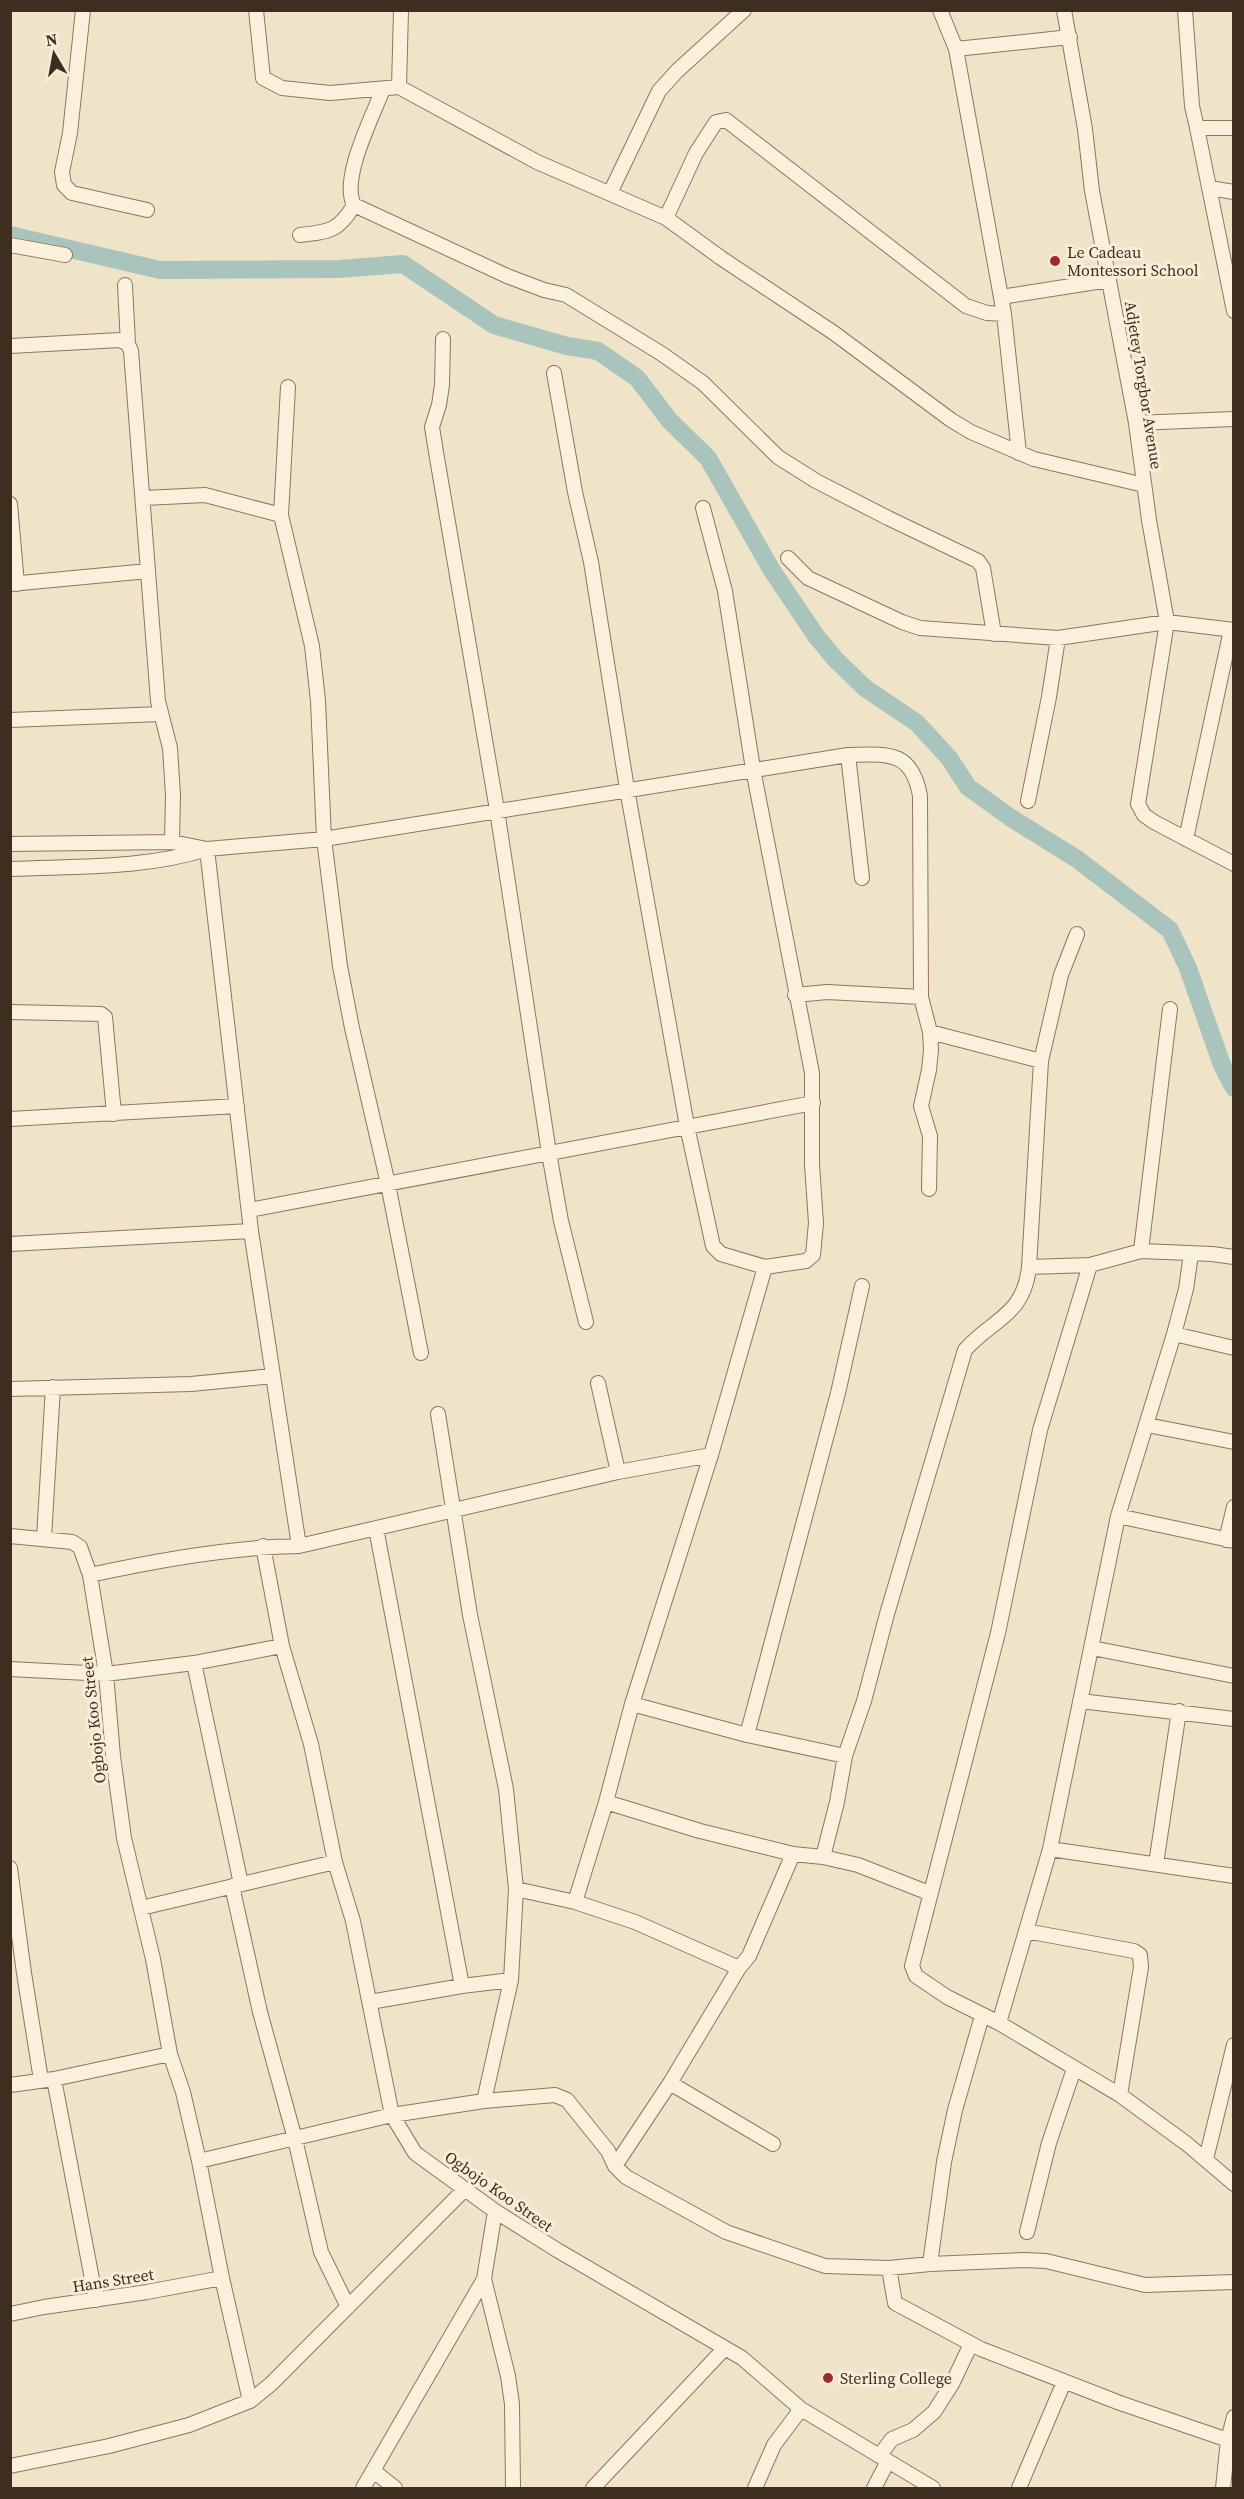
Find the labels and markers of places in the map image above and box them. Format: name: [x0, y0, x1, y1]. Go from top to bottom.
place label: Le Cadeau Montessori School: [1067, 241, 1199, 281]
marker: Le Cadeau Montessori School: [1048, 254, 1062, 268]
place label: Sterling College: [840, 2367, 952, 2389]
marker: Sterling College: [821, 2371, 835, 2385]

